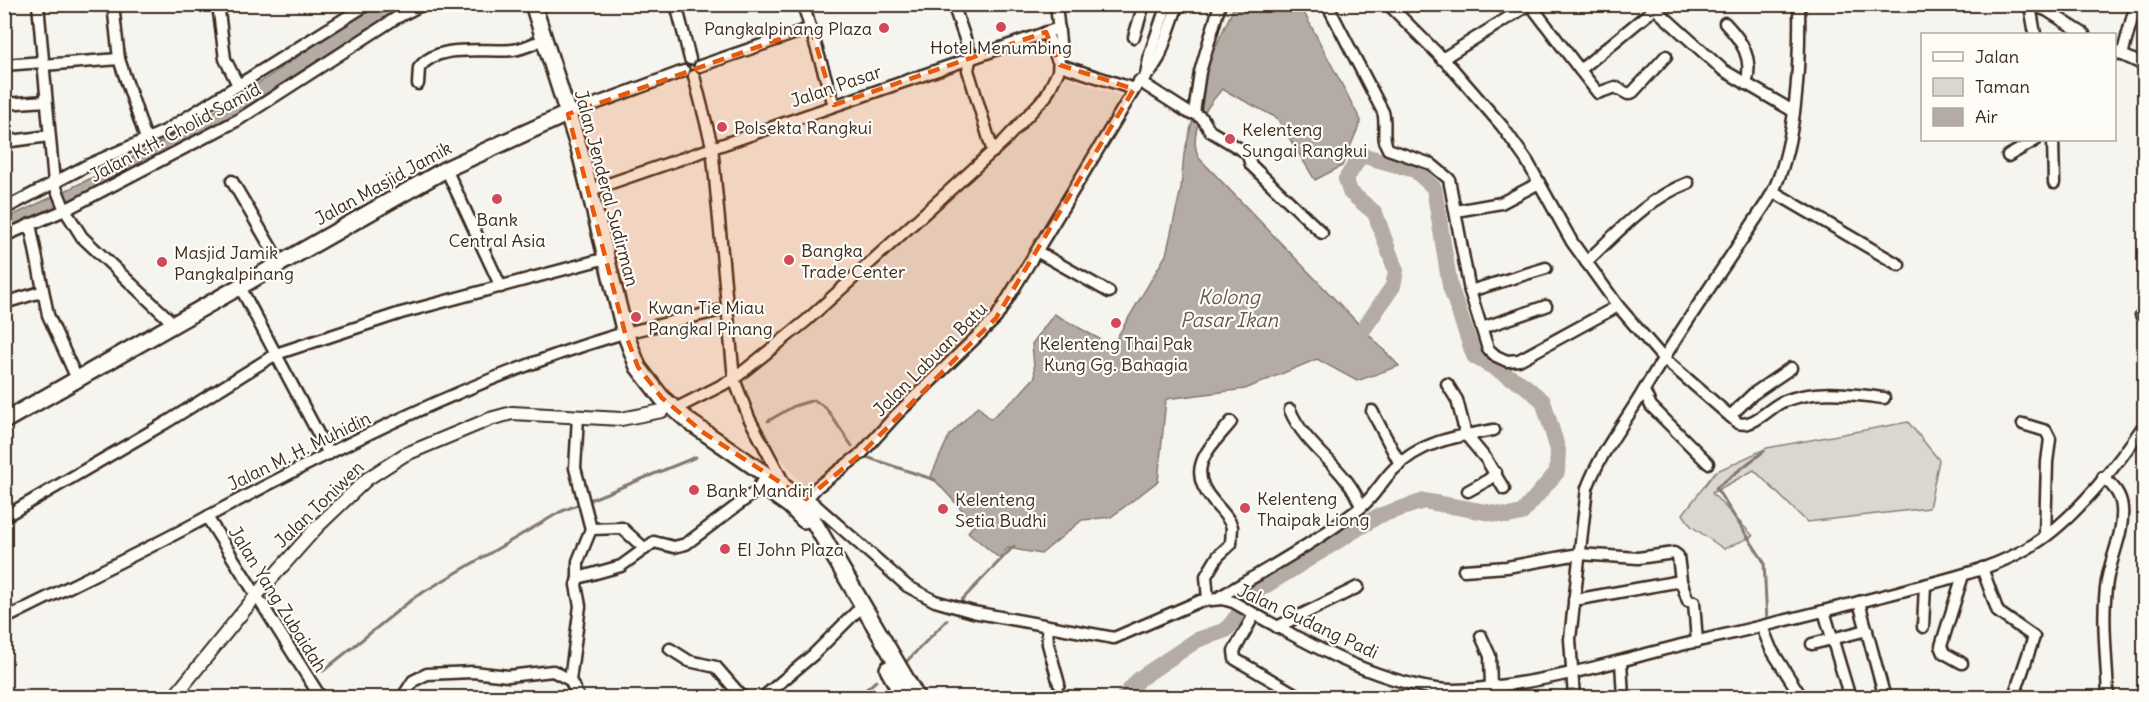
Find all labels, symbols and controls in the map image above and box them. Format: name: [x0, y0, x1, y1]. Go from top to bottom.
place label: Pangkalpinang Plaza: [704, 17, 872, 40]
marker: Hotel Menumbing: [994, 20, 1008, 34]
marker: Pangkalpinang Plaza: [877, 21, 891, 35]
legend: [1921, 33, 2116, 141]
place label: Hotel Menumbing: [930, 36, 1072, 59]
text: Jalan: [1975, 45, 2019, 68]
street label: Jalan Pasar: [787, 59, 885, 112]
text: Taman: [1975, 75, 2030, 98]
street label: Jalan K.H. Cholid Samid: [86, 77, 265, 187]
street label: Jalan Jenderal Sudirman: [570, 87, 644, 289]
text: Air: [1975, 105, 1999, 128]
place label: Polsekta Rangkui: [734, 116, 872, 139]
place label: Kelenteng Sungai Rangkui: [1242, 118, 1367, 162]
marker: Polsekta Rangkui: [715, 120, 729, 134]
marker: Kelenteng Sungai Rangkui: [1223, 132, 1237, 146]
street label: Jalan Masjid Jamik: [311, 136, 455, 230]
marker: Bank Central Asia: [490, 192, 504, 206]
place label: Bank Central Asia: [448, 208, 546, 252]
place label: Bangka Trade Center: [801, 239, 906, 283]
place label: Masjid Jamik Pangkalpinang: [174, 241, 294, 285]
marker: Bangka Trade Center: [782, 253, 796, 267]
marker: Masjid Jamik Pangkalpinang: [155, 255, 169, 269]
water label: Kolong Pasar Ikan: [1180, 284, 1279, 332]
place label: Kwan Tie Miau Pangkal Pinang: [648, 296, 773, 340]
street label: Jalan Labuan Batu: [868, 297, 992, 421]
marker: Kwan Tie Miau Pangkal Pinang: [629, 310, 643, 324]
marker: Kelenteng Thai Pak Kung Gg. Bahagia: [1109, 316, 1123, 330]
place label: Kelenteng Thai Pak Kung Gg. Bahagia: [1040, 332, 1192, 376]
street label: Jalan M. H. Muhidin: [224, 406, 374, 496]
street label: Jalan Toniwen: [269, 456, 369, 552]
place label: Bank Mandiri: [706, 479, 813, 502]
marker: Bank Mandiri: [687, 483, 701, 497]
place label: Kelenteng Thaipak Liong: [1257, 487, 1370, 531]
place label: Kelenteng Setia Budhi: [955, 488, 1047, 532]
marker: Kelenteng Thaipak Liong: [1238, 501, 1252, 515]
marker: Kelenteng Setia Budhi: [936, 502, 950, 516]
street label: Jalan Yang Zubaidah: [224, 522, 332, 676]
place label: El John Plaza: [737, 538, 844, 561]
marker: El John Plaza: [718, 542, 732, 556]
street label: Jalan Gudang Padi: [1234, 578, 1382, 664]

